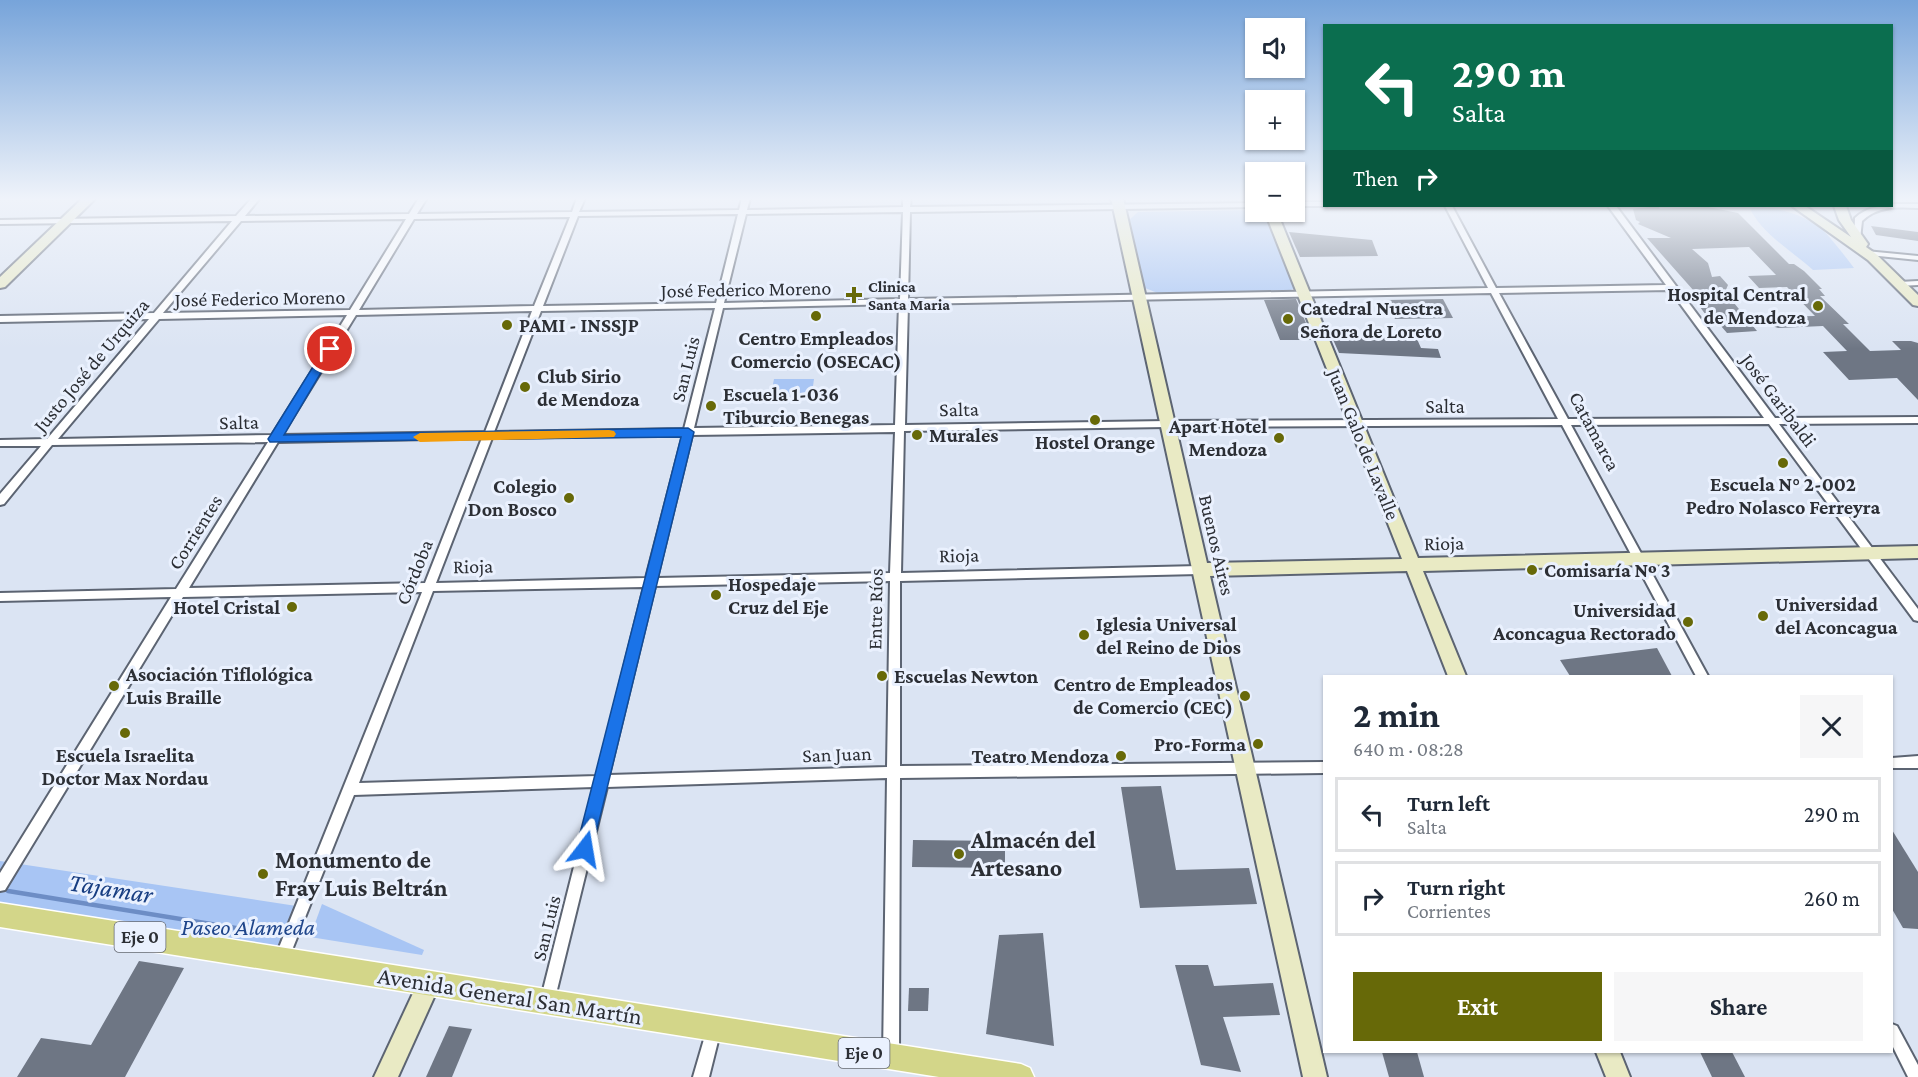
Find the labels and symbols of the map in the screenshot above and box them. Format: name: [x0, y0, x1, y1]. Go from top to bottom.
street label: José Federico Moreno: [659, 277, 832, 303]
place label: Clinica Santa Maria: [868, 278, 950, 313]
place label: Hospital Central de Mendoza: [1667, 283, 1806, 328]
street label: José Federico Moreno: [173, 286, 346, 312]
marker: Clinica Santa Maria: [845, 286, 863, 304]
street label: Justo José de Urquiza: [27, 294, 154, 438]
place label: Catedral Nuestra Señora de Loreto: [1300, 297, 1443, 342]
marker: Hospital Central de Mendoza: [1811, 299, 1825, 313]
marker: Centro Empleados Comercio (OSECAC): [809, 309, 823, 323]
marker: Catedral Nuestra Señora de Loreto: [1281, 312, 1295, 326]
place label: PAMI - INSSJP: [519, 314, 639, 336]
marker: PAMI - INSSJP: [500, 318, 514, 332]
pin: [304, 323, 355, 374]
place label: Centro Empleados Comercio (OSECAC): [730, 327, 902, 373]
street label: San Luis: [666, 334, 704, 404]
street label: José Garibaldi: [1735, 347, 1821, 452]
street label: Juan Galo de Lavalle: [1322, 363, 1404, 523]
place label: Club Sirio de Mendoza: [537, 365, 640, 410]
marker: Club Sirio de Mendoza: [518, 380, 532, 394]
place label: Escuela 1-036 Tiburcio Benegas: [723, 383, 869, 428]
street label: Catamarca: [1565, 388, 1625, 474]
street label: Salta: [1425, 395, 1465, 417]
street label: Salta: [939, 398, 979, 420]
marker: Escuela 1-036 Tiburcio Benegas: [704, 399, 718, 413]
street label: Salta: [219, 411, 259, 433]
marker: Hostel Orange: [1088, 413, 1102, 427]
place label: Apart Hotel Mendoza: [1168, 415, 1267, 460]
place label: Murales: [929, 424, 998, 446]
marker: Murales: [910, 428, 924, 442]
place label: Hostel Orange: [1035, 431, 1155, 453]
marker: Apart Hotel Mendoza: [1272, 431, 1286, 445]
marker: Escuela N° 2-002 Pedro Nolasco Ferreyra: [1776, 456, 1790, 470]
place label: Escuela N° 2-002 Pedro Nolasco Ferreyra: [1686, 473, 1880, 518]
place label: Colegio Don Bosco: [468, 475, 557, 520]
street label: Corrientes: [163, 491, 227, 573]
marker: Colegio Don Bosco: [562, 491, 576, 505]
street label: Buenos Aires: [1195, 493, 1239, 598]
street label: Rioja: [1424, 532, 1464, 555]
street label: Córdoba: [391, 536, 437, 608]
street label: Rioja: [939, 544, 979, 567]
street label: Rioja: [453, 555, 493, 578]
place label: Comisaría Nº 3: [1544, 559, 1670, 581]
marker: Comisaría Nº 3: [1525, 563, 1539, 577]
street label: Entre Ríos: [863, 568, 887, 650]
place label: Hospedaje Cruz del Eje: [728, 573, 829, 619]
marker: Hospedaje Cruz del Eje: [709, 588, 723, 602]
place label: Universidad del Aconcagua: [1775, 593, 1898, 638]
place label: Hotel Cristal: [173, 596, 280, 618]
place label: Universidad Aconcagua Rectorado: [1492, 599, 1676, 644]
marker: Hotel Cristal: [285, 600, 299, 614]
marker: Universidad del Aconcagua: [1756, 609, 1770, 623]
place label: Iglesia Universal del Reino de Dios: [1096, 613, 1241, 658]
marker: Universidad Aconcagua Rectorado: [1681, 615, 1695, 629]
marker: Iglesia Universal del Reino de Dios: [1077, 628, 1091, 642]
place label: Asociación Tiflológica Luis Braille: [125, 663, 313, 708]
place label: Escuelas Newton: [894, 665, 1039, 687]
marker: Escuelas Newton: [875, 669, 889, 683]
place label: Centro de Empleados de Comercio (CEC): [1053, 673, 1233, 719]
marker: Asociación Tiflológica Luis Braille: [107, 679, 121, 693]
marker: Centro de Empleados de Comercio (CEC): [1238, 689, 1252, 703]
marker: Escuela Israelita Doctor Max Nordau: [118, 726, 132, 740]
place label: Pro-Forma: [1154, 733, 1246, 755]
marker: Pro-Forma: [1251, 737, 1265, 751]
street label: San Juan: [802, 742, 873, 767]
place label: Escuela Israelita Doctor Max Nordau: [42, 744, 209, 789]
place label: Teatro Mendoza: [971, 745, 1109, 767]
marker: Teatro Mendoza: [1114, 749, 1128, 763]
position arrow: [553, 817, 617, 881]
place label: Almacén del Artesano: [970, 826, 1096, 881]
place label: Monumento de Fray Luis Beltrán: [275, 846, 448, 901]
marker: Almacén del Artesano: [952, 847, 966, 861]
marker: Monumento de Fray Luis Beltrán: [256, 867, 270, 881]
water label: Tajamar: [67, 868, 156, 910]
street label: San Luis: [527, 893, 565, 963]
park label: Paseo Alameda: [181, 913, 315, 940]
road number: Eje 0: [114, 922, 166, 952]
street label: Avenida General San Martín: [376, 961, 644, 1030]
road number: Eje 0: [838, 1038, 890, 1068]

